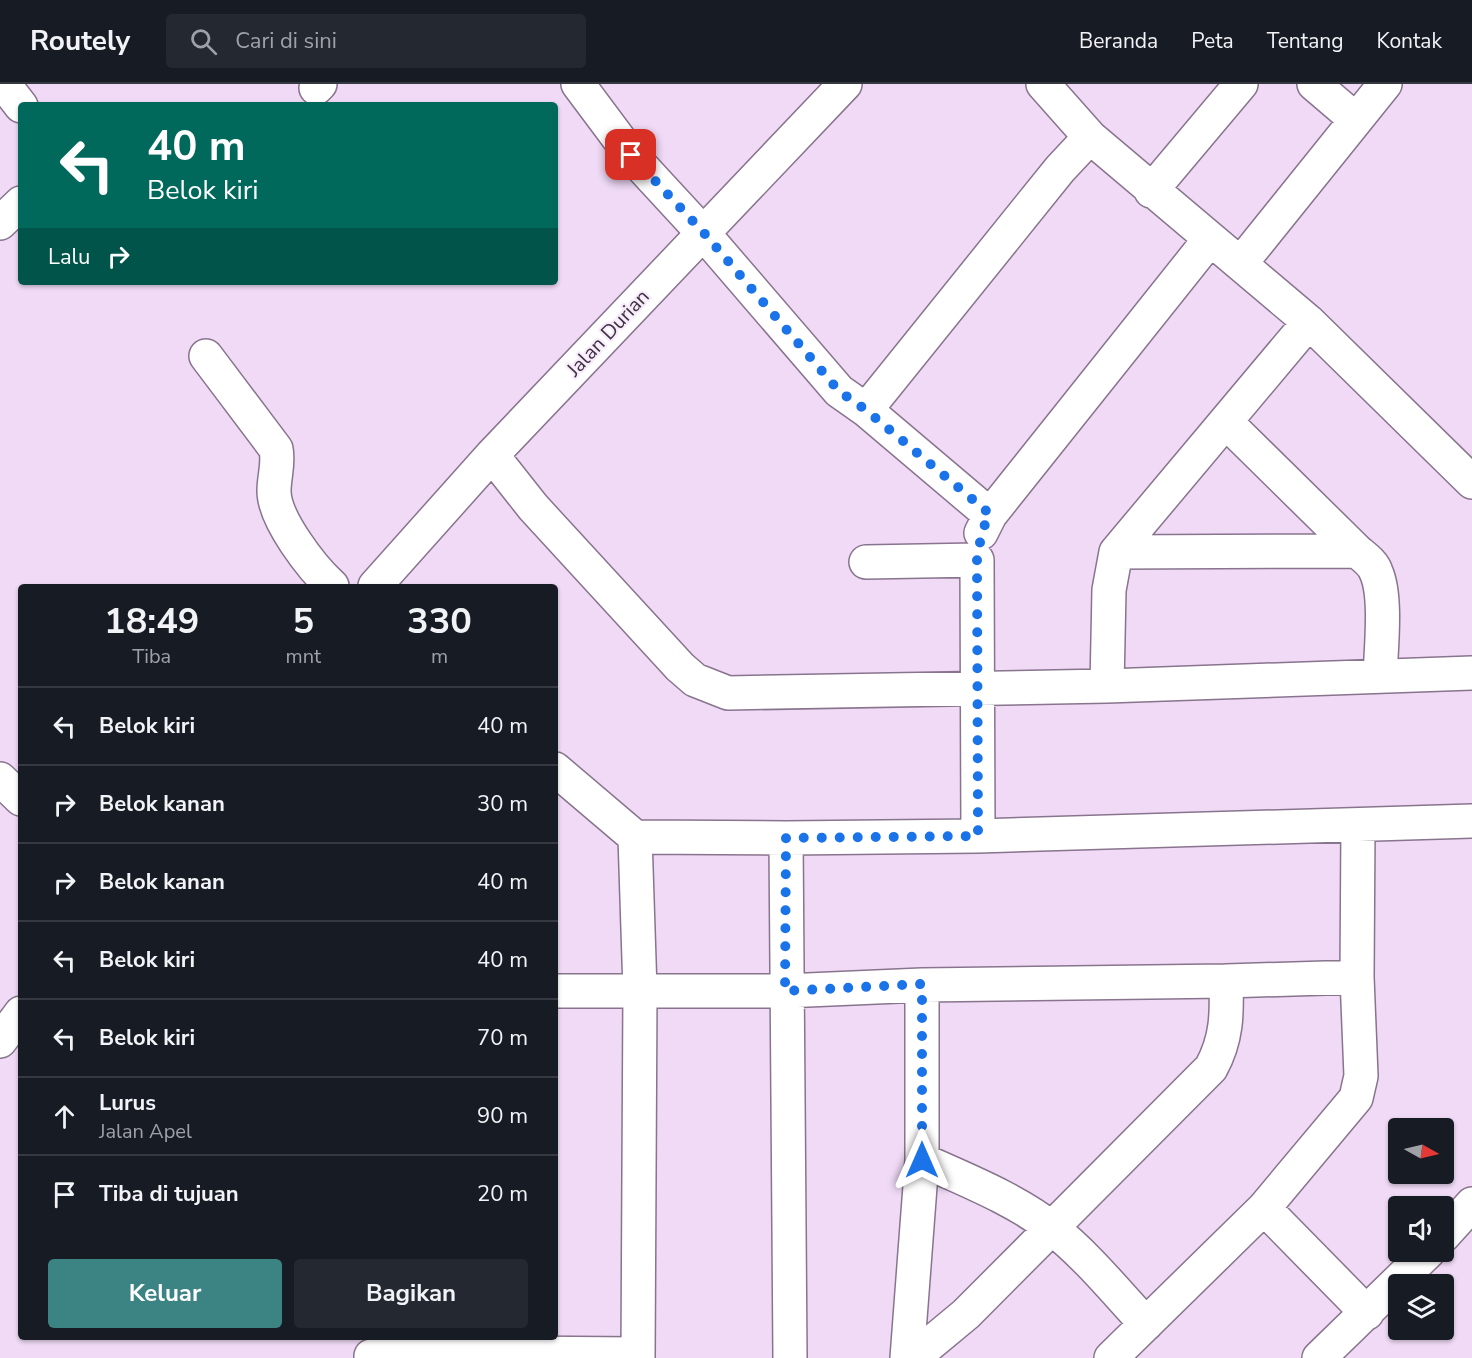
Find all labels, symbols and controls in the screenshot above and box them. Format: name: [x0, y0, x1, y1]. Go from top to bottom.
search box: [166, 14, 586, 68]
text: Routely: [30, 22, 130, 60]
icon: search: [187, 25, 220, 58]
text: Cari di sini: [235, 26, 337, 56]
text: Beranda: [1079, 27, 1158, 55]
text: Peta: [1191, 27, 1234, 55]
text: Tentang: [1267, 27, 1344, 55]
text: Kontak: [1377, 27, 1442, 55]
text: 40 m: [147, 118, 246, 175]
icon: left: [48, 126, 126, 204]
pin: [605, 129, 656, 180]
icon: arrive: [614, 138, 647, 171]
text: Belok kiri: [147, 172, 259, 209]
icon: right: [102, 240, 135, 273]
text: Lalu: [48, 242, 90, 272]
street label: Jalan Durian: [560, 284, 655, 383]
text: 18:49: [104, 597, 199, 646]
text: 5: [292, 597, 314, 646]
text: 330: [407, 597, 472, 646]
text: Tiba: [132, 643, 171, 670]
text: mnt: [286, 643, 321, 670]
text: m: [431, 643, 448, 670]
icon: left: [48, 710, 81, 743]
text: Belok kiri: [99, 711, 195, 741]
text: 40 m: [477, 711, 528, 741]
icon: right: [48, 788, 81, 821]
text: Belok kanan: [99, 789, 225, 819]
text: 30 m: [477, 789, 528, 819]
icon: right: [48, 866, 81, 899]
text: Belok kanan: [99, 867, 225, 897]
text: 40 m: [477, 867, 528, 897]
icon: left: [48, 944, 81, 977]
text: Belok kiri: [99, 945, 195, 975]
text: 40 m: [477, 945, 528, 975]
icon: left: [48, 1022, 81, 1055]
text: Belok kiri: [99, 1023, 195, 1053]
text: 70 m: [477, 1023, 528, 1053]
text: Lurus: [99, 1088, 156, 1118]
icon: ahead: [48, 1100, 81, 1133]
text: 90 m: [477, 1101, 528, 1131]
text: Jalan Apel: [99, 1118, 192, 1145]
north arrow: [1388, 1118, 1454, 1184]
map controls: [1388, 1118, 1454, 1340]
position arrow: [890, 1128, 954, 1192]
icon: arrive: [48, 1178, 81, 1211]
text: Tiba di tujuan: [99, 1179, 239, 1209]
text: 20 m: [477, 1179, 528, 1209]
button: sound: [1388, 1196, 1454, 1262]
button: Keluar: [48, 1259, 282, 1328]
button: Bagikan: [294, 1259, 528, 1328]
button: layers: [1388, 1274, 1454, 1340]

